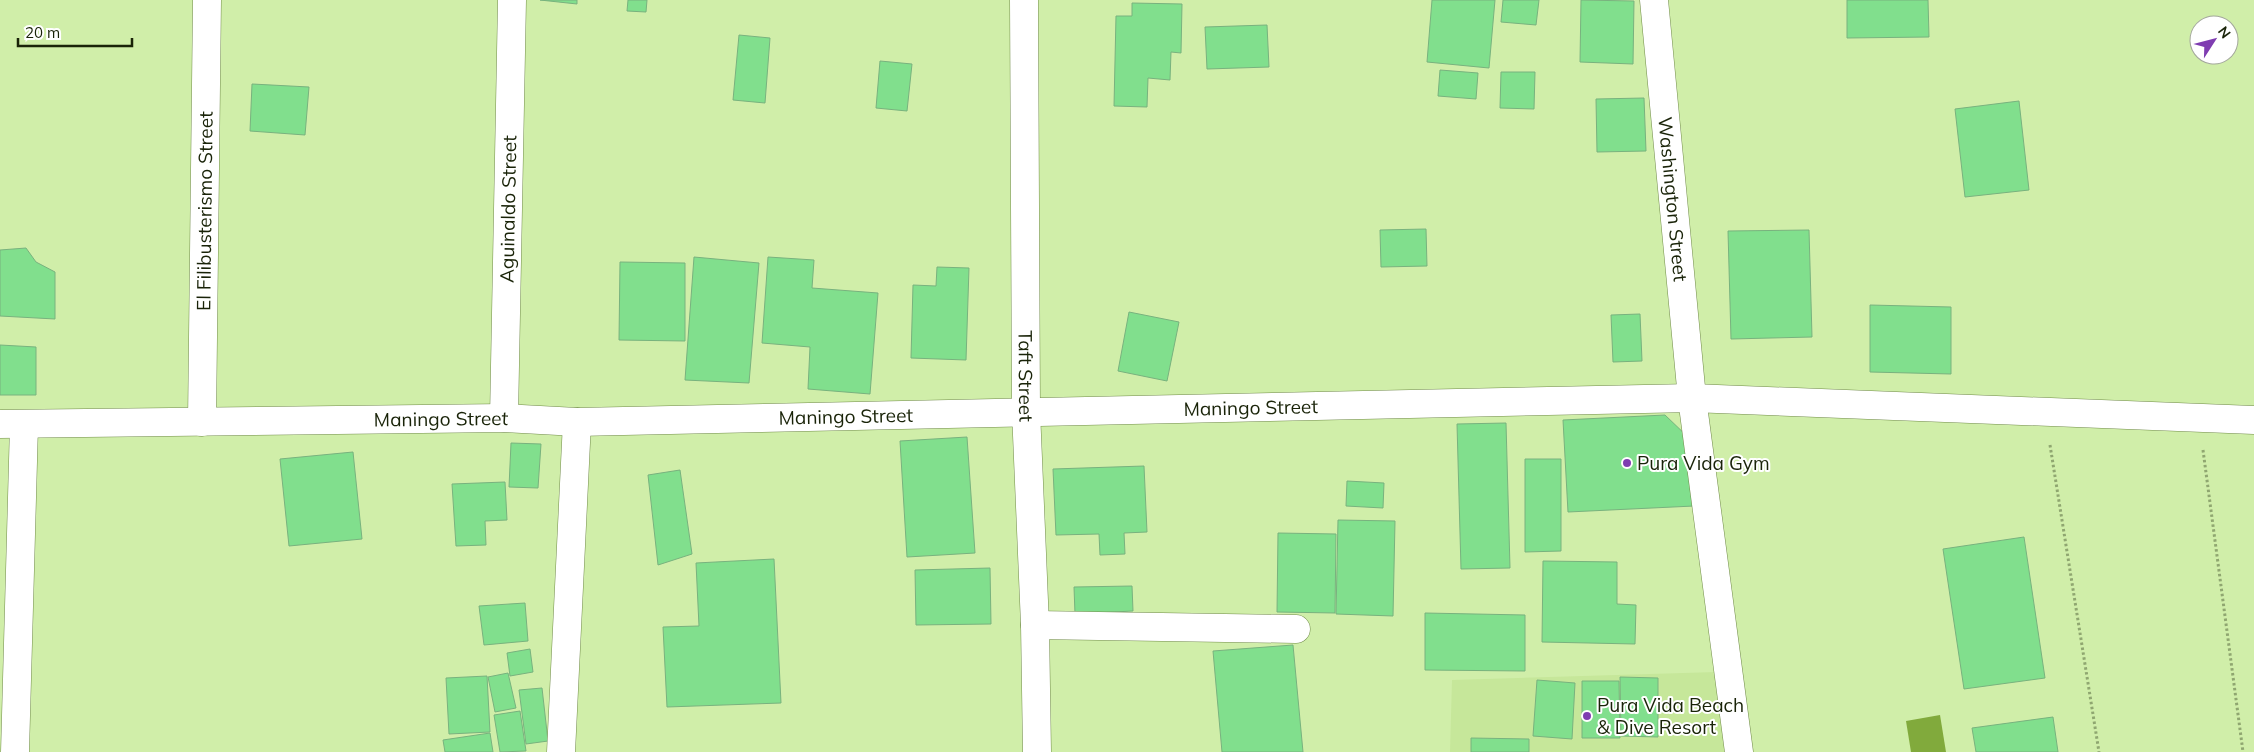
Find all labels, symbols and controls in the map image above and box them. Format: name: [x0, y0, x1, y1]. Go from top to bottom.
scale bar: [18, 15, 131, 47]
north arrow: [2189, 15, 2239, 65]
text: 20 m: [25, 23, 60, 42]
text: N: [2214, 23, 2235, 42]
street label: El Filibusterismo Street: [191, 111, 218, 311]
street label: Washington Street: [1653, 116, 1693, 283]
street label: Aguinaldo Street: [495, 135, 521, 283]
street label: Taft Street: [1014, 330, 1038, 423]
street label: Maningo Street: [1183, 394, 1318, 421]
street label: Maningo Street: [778, 403, 914, 430]
street label: Maningo Street: [374, 406, 509, 432]
place label: Pura Vida Gym: [1637, 451, 1770, 475]
marker: Pura Vida Gym: [1621, 457, 1633, 469]
place label: Pura Vida Beach & Dive Resort: [1597, 693, 1744, 739]
marker: Pura Vida Beach & Dive Resort: [1581, 710, 1593, 722]

